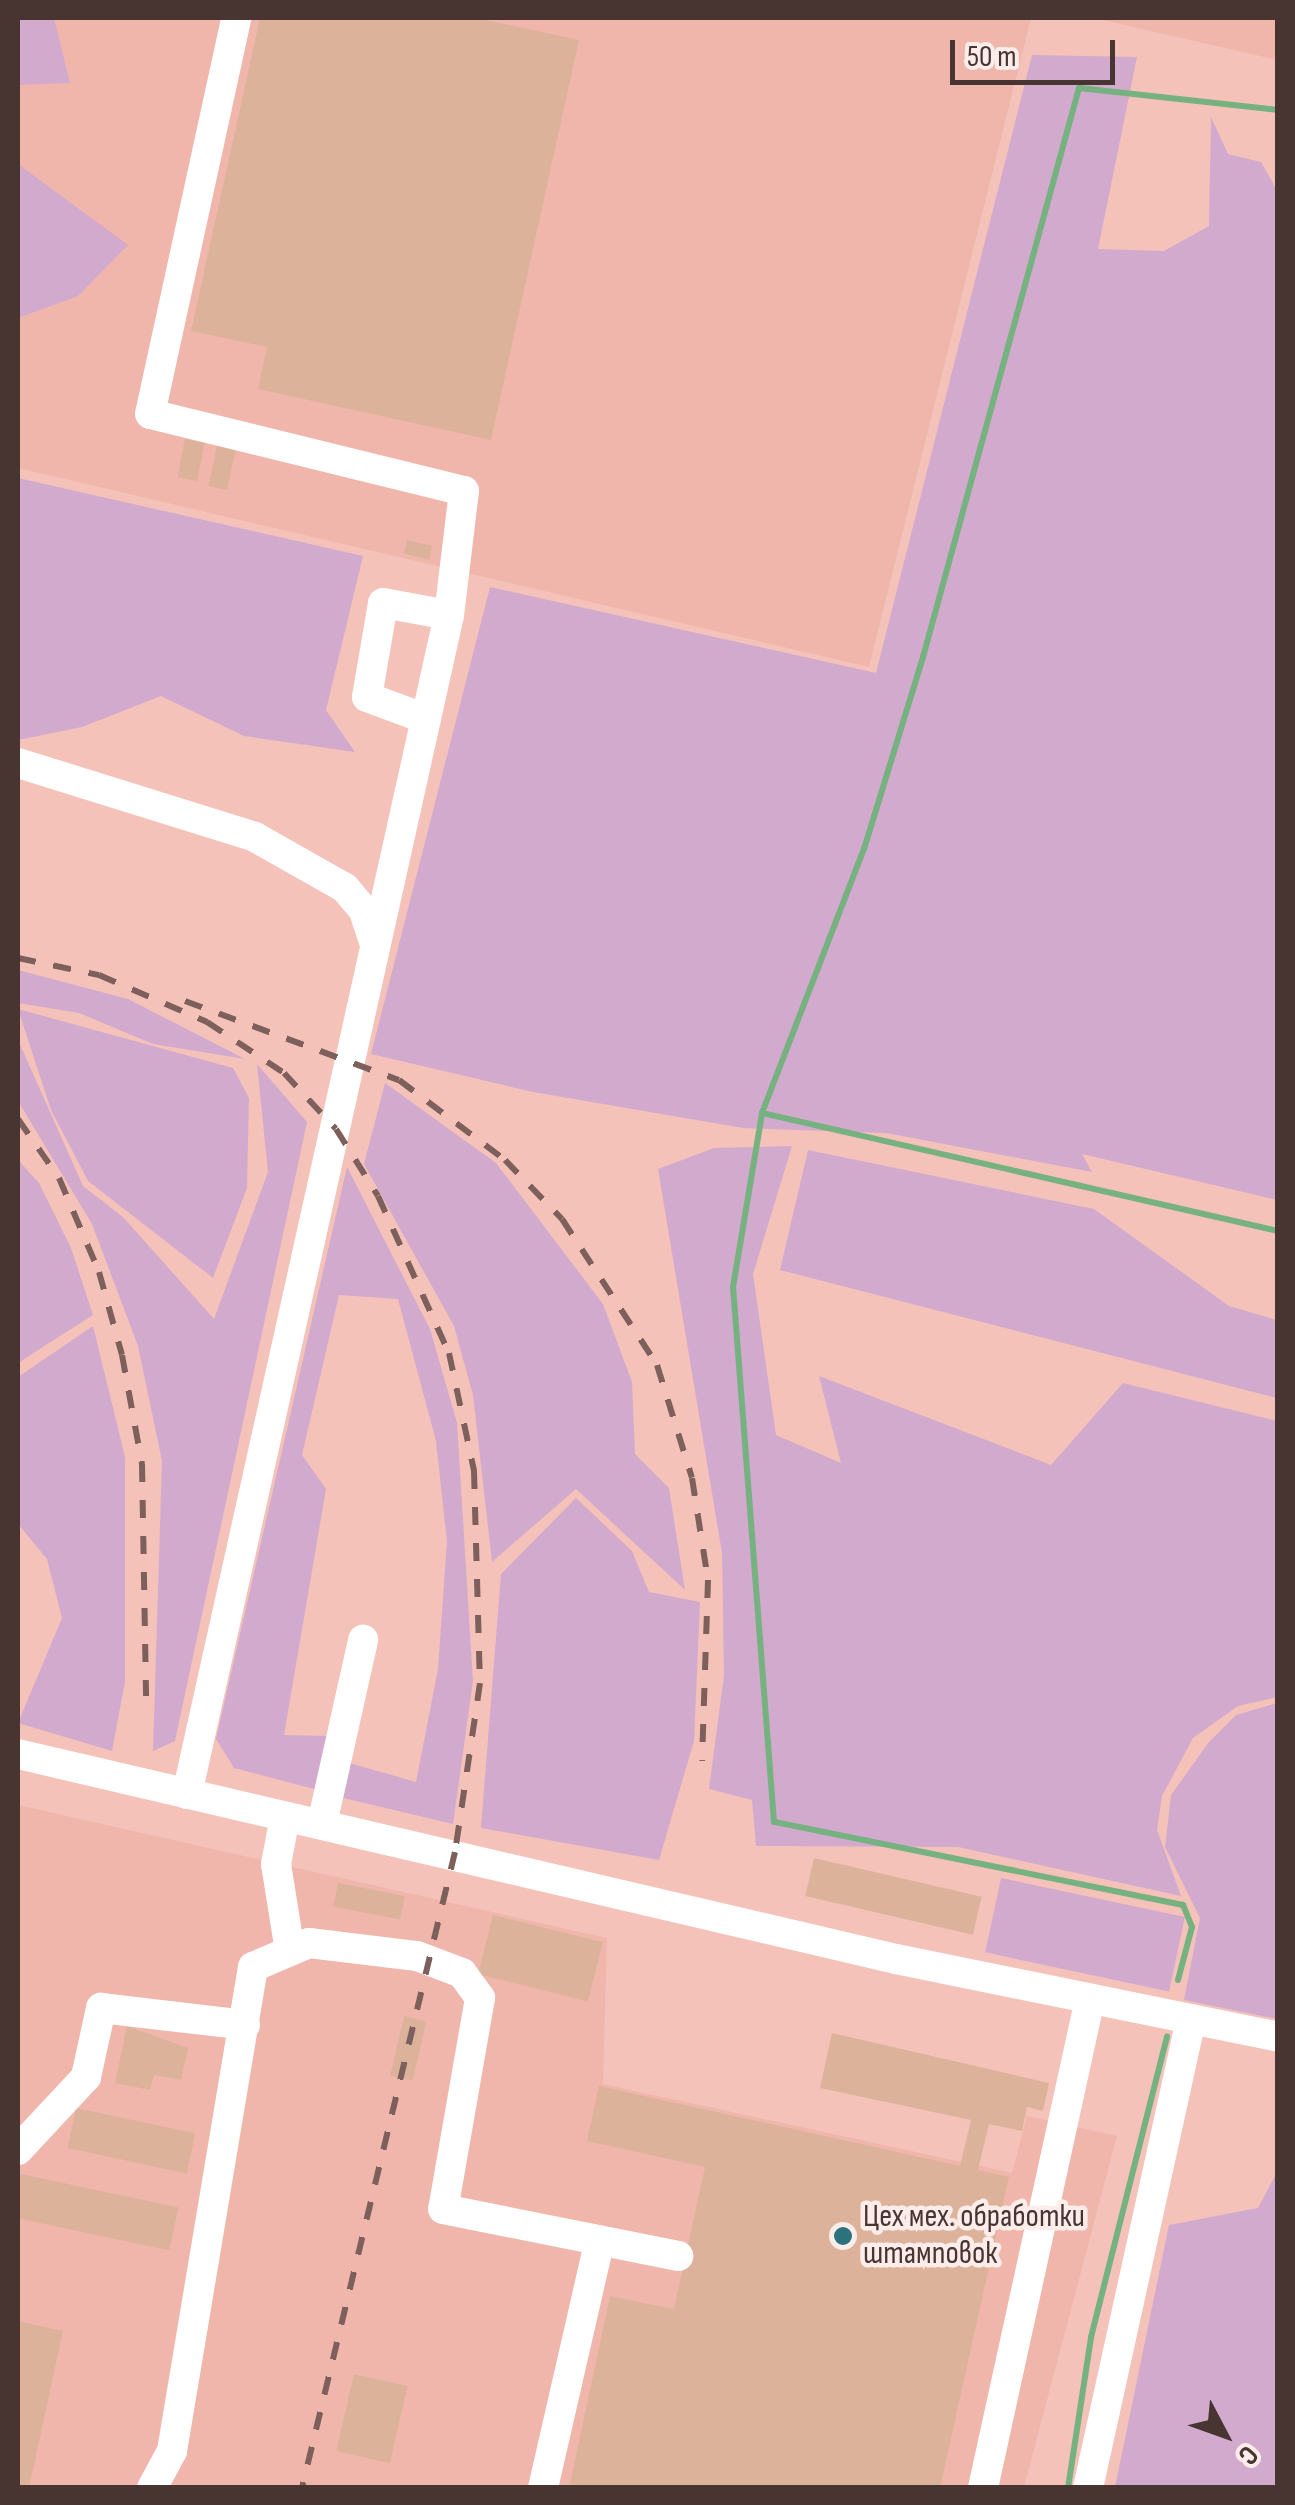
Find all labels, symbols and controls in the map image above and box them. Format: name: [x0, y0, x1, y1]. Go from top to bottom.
scale bar: [955, 20, 1120, 82]
text: 50 m: [967, 39, 1016, 75]
place label: Цех мех. обработки штамповок: [863, 2199, 1085, 2274]
marker: Цех мех. обработки штамповок: [832, 2225, 854, 2247]
north arrow: [1175, 2385, 1275, 2485]
text: С: [1231, 2439, 1265, 2471]

